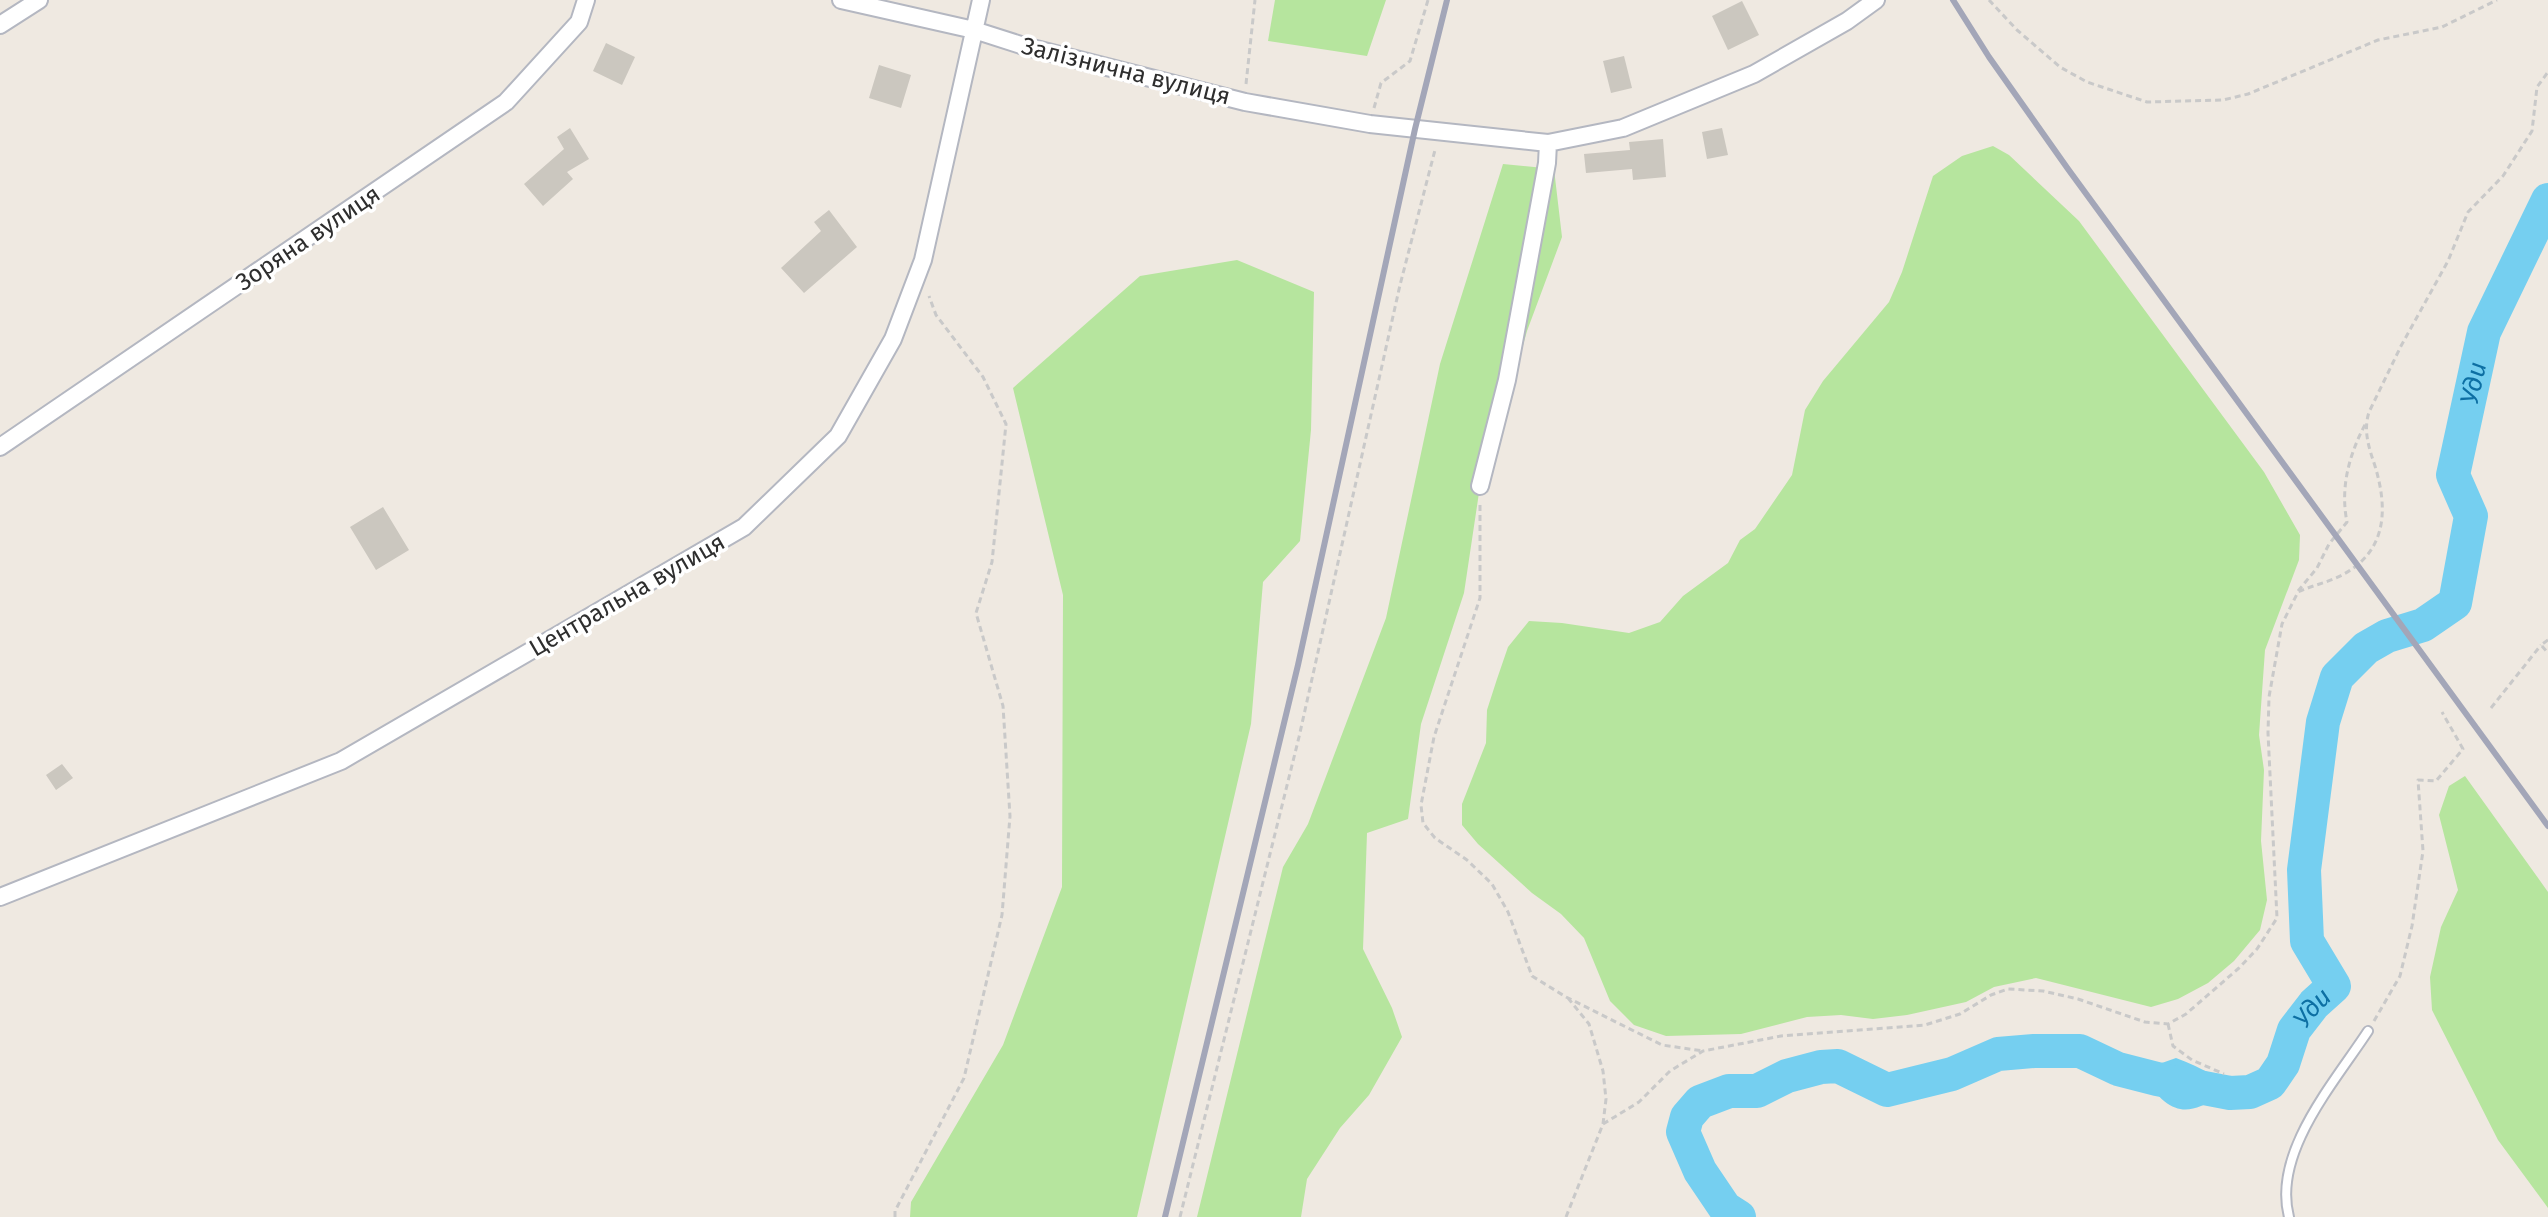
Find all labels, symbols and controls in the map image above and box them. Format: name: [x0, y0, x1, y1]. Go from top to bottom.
street label: Залізнична вулиця: [1019, 32, 1233, 110]
street label: Зоряна вулиця: [231, 180, 385, 296]
water label: Уди: [2453, 359, 2493, 407]
street label: Центральна вулиця: [524, 528, 730, 662]
water label: Уди: [2286, 981, 2337, 1033]

